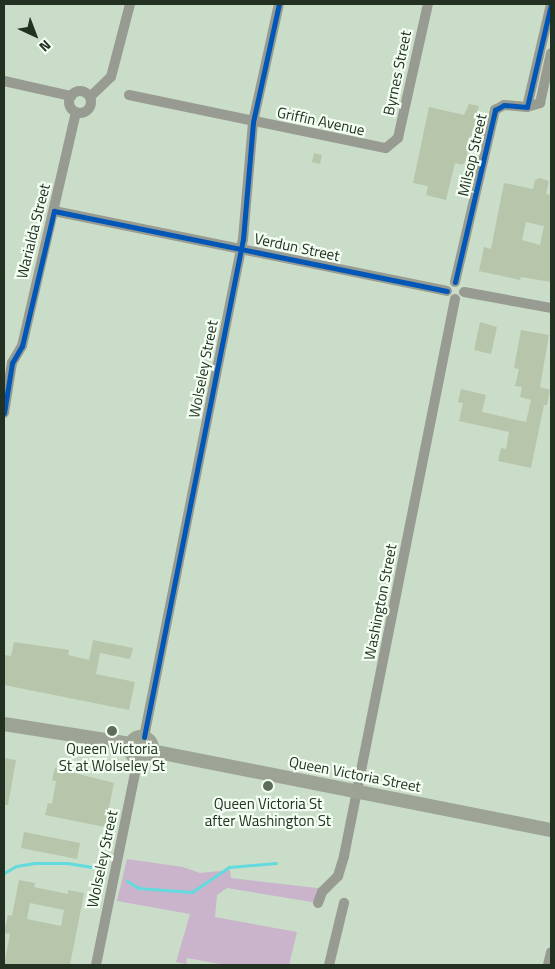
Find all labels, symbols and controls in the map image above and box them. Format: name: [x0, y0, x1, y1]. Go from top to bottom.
north arrow: [10, 10, 60, 60]
street label: Byrnes Street: [379, 29, 415, 117]
text: N: [35, 35, 56, 57]
street label: Griffin Avenue: [276, 103, 366, 139]
street label: Milsop Street: [454, 112, 490, 198]
street label: Warialda Street: [12, 182, 54, 280]
street label: Verdun Street: [253, 229, 341, 265]
street label: Wolseley Street: [185, 319, 221, 419]
street label: Washington Street: [360, 542, 400, 662]
marker: Queen Victoria St at Wolseley St: [106, 725, 118, 737]
place label: Queen Victoria St at Wolseley St: [59, 739, 165, 774]
street label: Queen Victoria Street: [287, 752, 423, 796]
marker: Queen Victoria St after Washington St: [262, 780, 274, 792]
place label: Queen Victoria St after Washington St: [205, 794, 331, 829]
street label: Wolseley Street: [83, 809, 121, 909]

